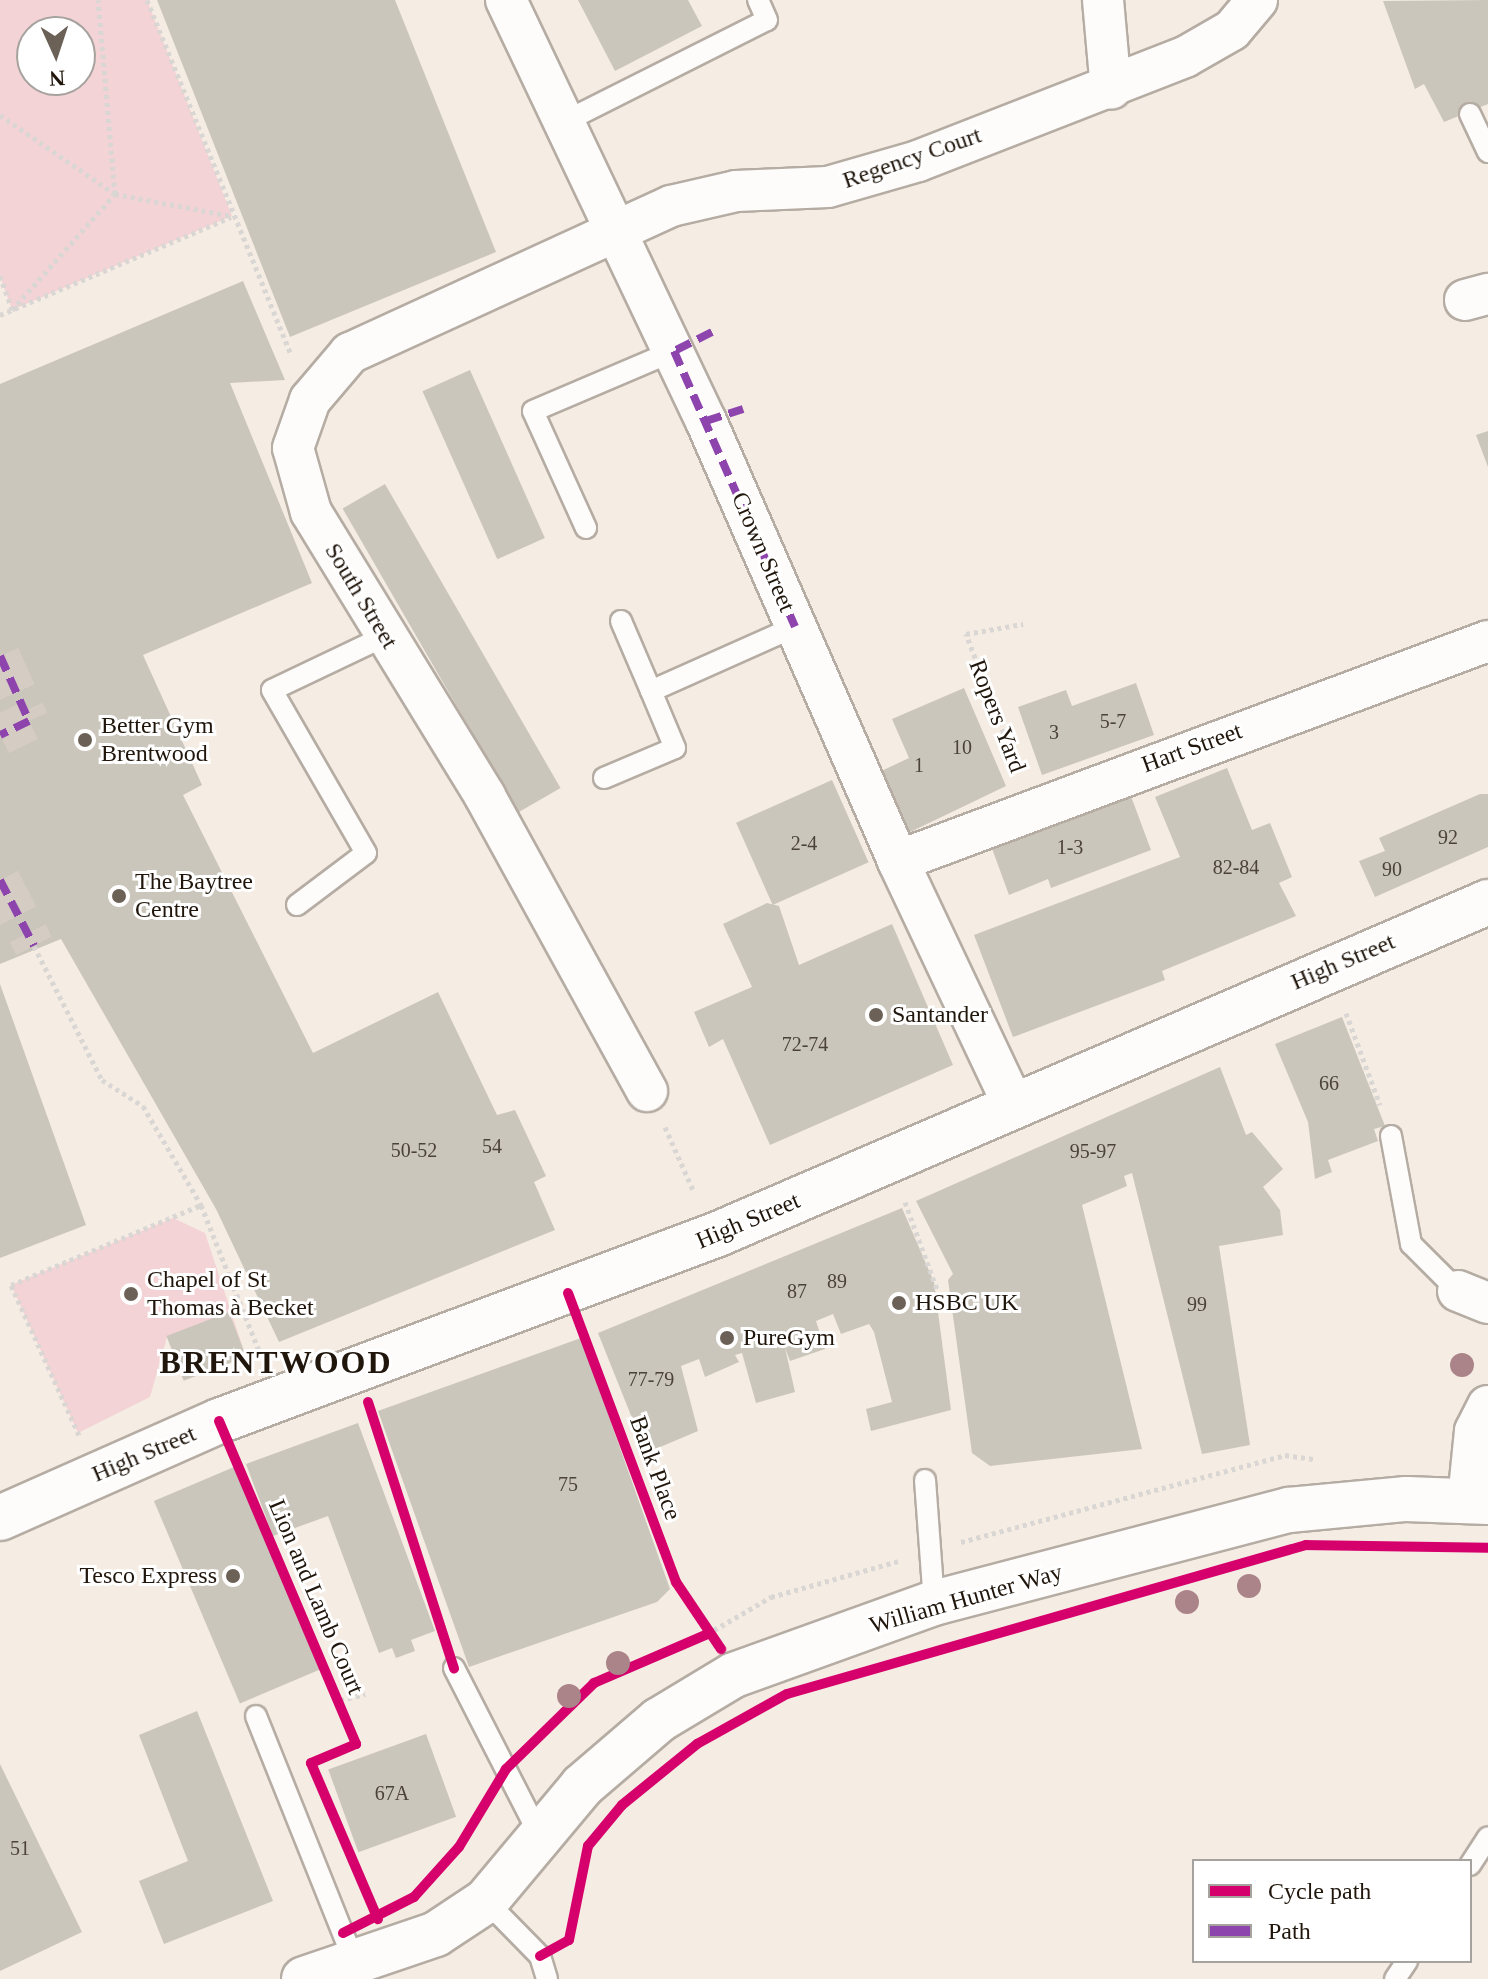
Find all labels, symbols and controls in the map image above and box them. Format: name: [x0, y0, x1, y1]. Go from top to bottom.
north arrow: [16, 16, 96, 96]
text: N: [49, 66, 66, 91]
street label: Regency Court: [839, 121, 985, 195]
street label: Crown Street: [725, 488, 801, 616]
street label: South Street: [318, 538, 404, 654]
street label: Ropers Yard: [962, 655, 1032, 777]
house number: 5-7: [1100, 709, 1126, 733]
place label: Better Gym Brentwood: [101, 712, 214, 768]
street label: Hart Street: [1138, 717, 1246, 779]
house number: 3: [1049, 720, 1059, 744]
marker: Better Gym Brentwood: [76, 731, 94, 749]
house number: 10: [952, 735, 972, 759]
house number: 1: [914, 753, 924, 777]
house number: 92: [1438, 825, 1458, 849]
house number: 2-4: [791, 831, 817, 855]
house number: 1-3: [1057, 835, 1083, 859]
house number: 82-84: [1213, 855, 1259, 879]
house number: 90: [1382, 857, 1402, 881]
place label: The Baytree Centre: [135, 868, 253, 924]
marker: The Baytree Centre: [110, 887, 128, 905]
street label: High Street: [1287, 927, 1399, 997]
place label: Santander: [892, 1001, 988, 1029]
marker: Santander: [867, 1006, 885, 1024]
house number: 72-74: [782, 1032, 828, 1056]
house number: 66: [1319, 1071, 1339, 1095]
house number: 54: [482, 1134, 502, 1158]
house number: 50-52: [391, 1138, 437, 1162]
house number: 95-97: [1070, 1139, 1116, 1163]
street label: High Street: [692, 1186, 804, 1256]
place label: Chapel of St Thomas à Becket: [147, 1266, 314, 1322]
house number: 89: [827, 1269, 847, 1293]
house number: 87: [787, 1279, 807, 1303]
marker: Chapel of St Thomas à Becket: [122, 1285, 140, 1303]
place label: HSBC UK: [915, 1289, 1018, 1317]
house number: 99: [1187, 1292, 1207, 1316]
marker: HSBC UK: [890, 1294, 908, 1312]
place label: PureGym: [743, 1324, 835, 1352]
marker: PureGym: [718, 1329, 736, 1347]
district label: BRENTWOOD: [159, 1343, 393, 1381]
house number: 77-79: [628, 1367, 674, 1391]
street label: Bank Place: [623, 1412, 687, 1524]
street label: High Street: [88, 1419, 200, 1489]
house number: 75: [558, 1472, 578, 1496]
street label: Lion and Lamb Court: [262, 1495, 370, 1699]
street label: William Hunter Way: [866, 1558, 1066, 1640]
place label: Tesco Express: [79, 1562, 217, 1590]
marker: Tesco Express: [224, 1567, 242, 1585]
house number: 67A: [375, 1781, 409, 1805]
house number: 51: [10, 1836, 30, 1860]
legend: [1192, 1859, 1472, 1963]
text: Cycle path: [1268, 1878, 1371, 1904]
text: Path: [1268, 1918, 1311, 1944]

